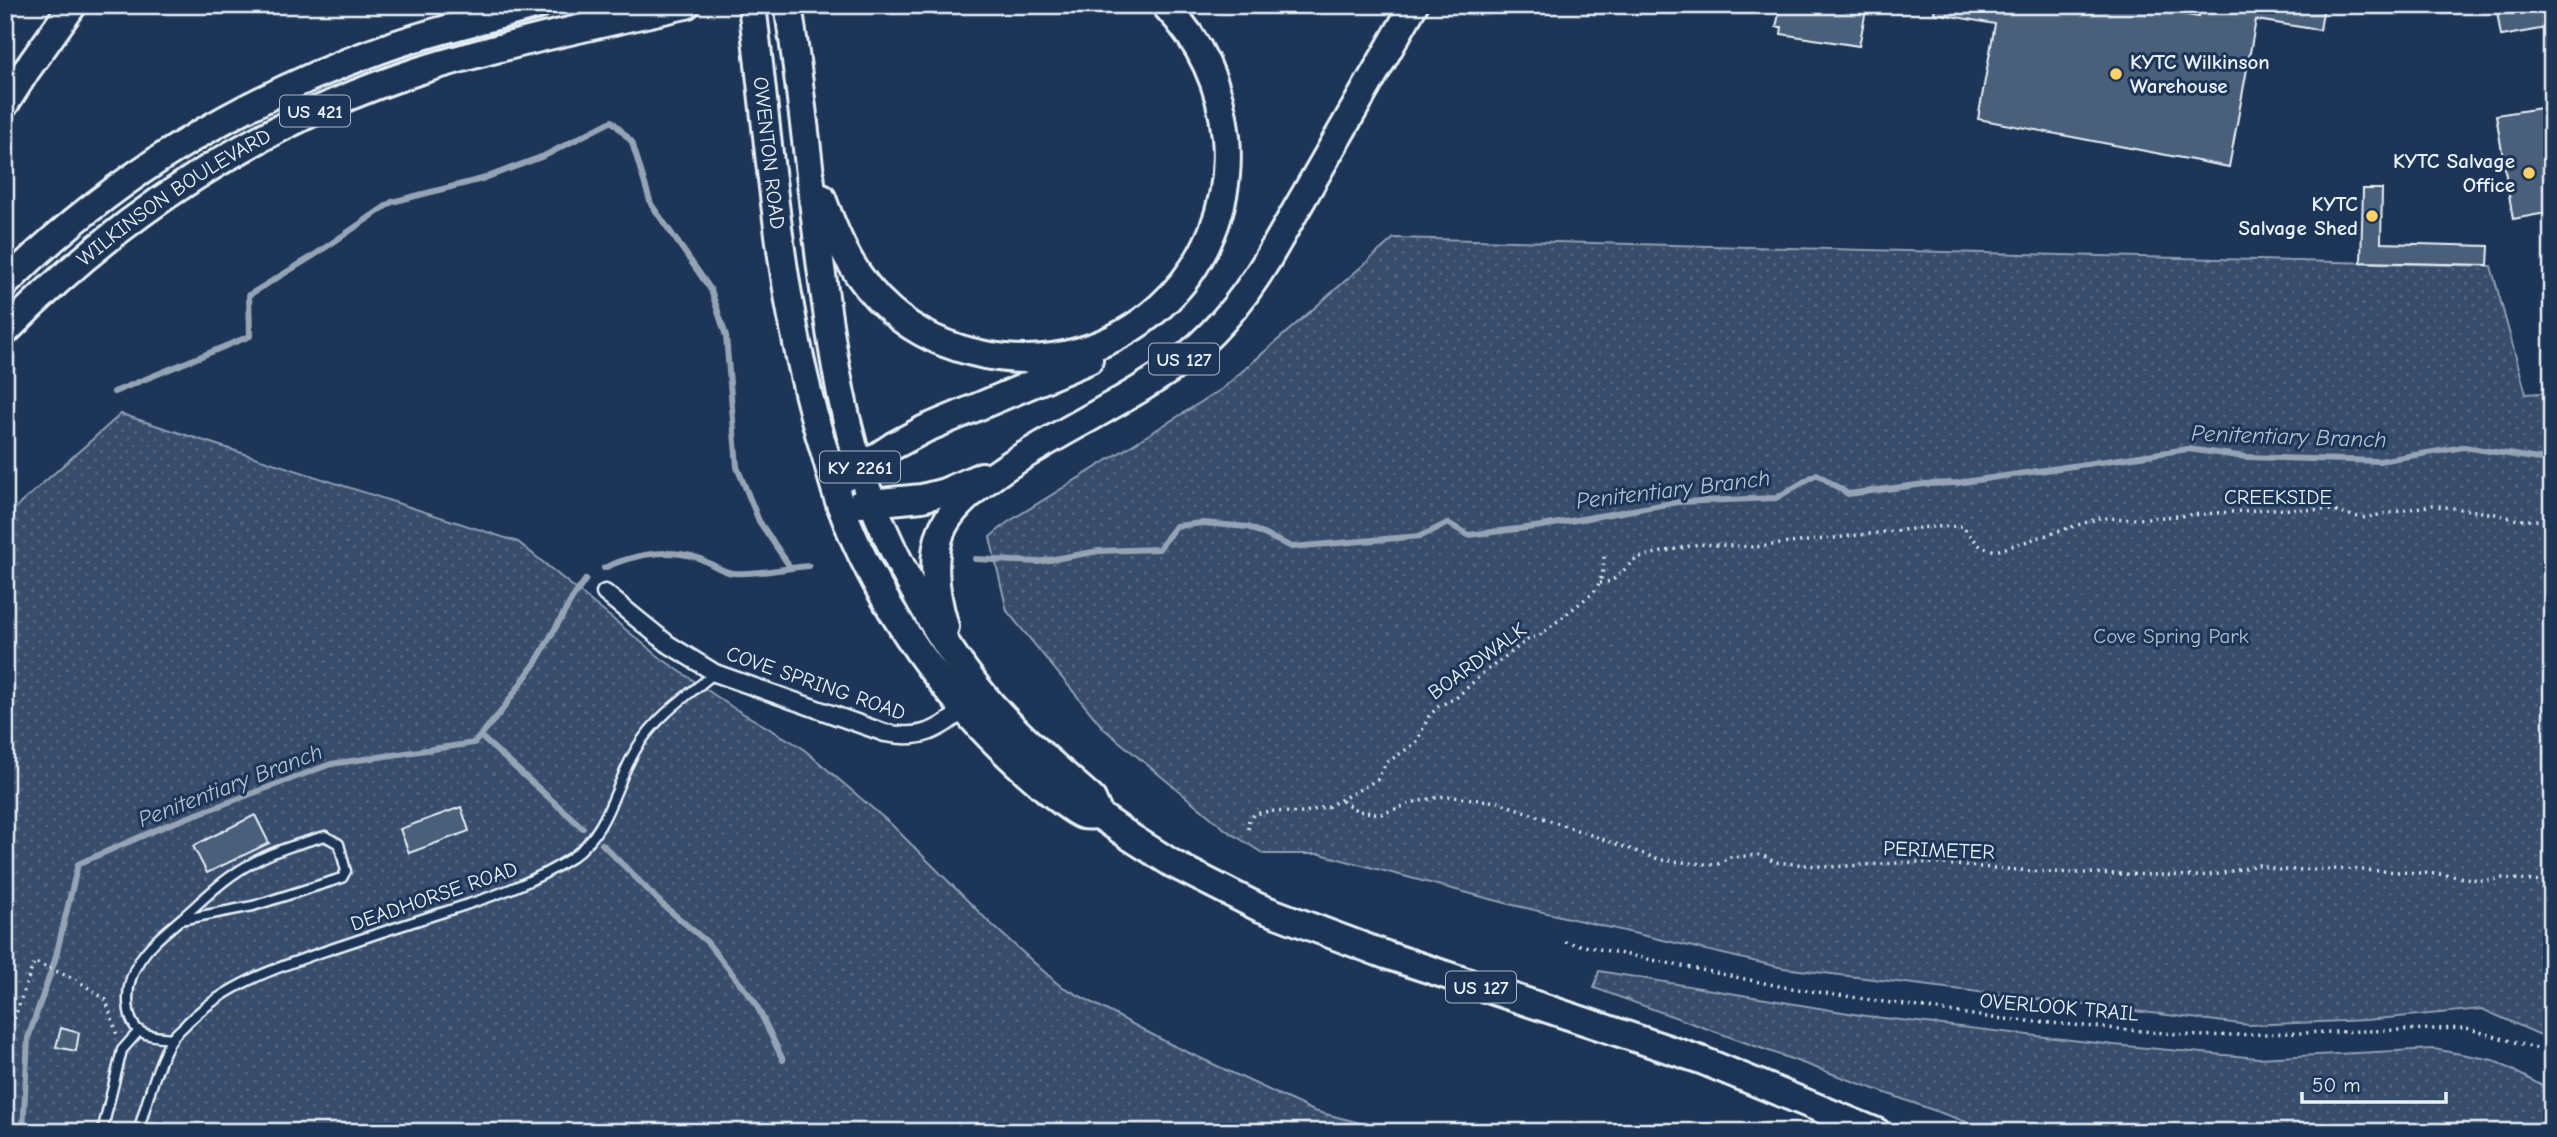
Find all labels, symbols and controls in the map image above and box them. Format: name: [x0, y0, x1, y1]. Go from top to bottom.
place label: KYTC Wilkinson Warehouse: [2130, 50, 2270, 98]
marker: KYTC Wilkinson Warehouse: [2108, 66, 2124, 82]
street label: OWENTON ROAD: [749, 75, 790, 231]
road number: US 421: [280, 96, 350, 127]
street label: WILKINSON BOULEVARD: [72, 123, 275, 271]
place label: KYTC Salvage Office: [2393, 149, 2515, 197]
marker: KYTC Salvage Office: [2521, 165, 2537, 181]
place label: KYTC Salvage Shed: [2239, 192, 2358, 240]
marker: KYTC Salvage Shed: [2364, 208, 2380, 224]
road number: US 127: [1149, 344, 1219, 374]
water label: Penitentiary Branch: [2191, 420, 2387, 453]
road number: KY 2261: [820, 452, 900, 482]
water label: Penitentiary Branch: [1574, 464, 1772, 515]
street label: CREEKSIDE: [2224, 485, 2332, 509]
street label: BOARDWALK: [1423, 617, 1531, 705]
park label: Cove Spring Park: [2093, 624, 2249, 648]
street label: COVE SPRING ROAD: [723, 641, 909, 725]
water label: Penitentiary Branch: [134, 738, 326, 833]
street label: PERIMETER: [1883, 836, 1995, 864]
street label: DEADHORSE ROAD: [347, 856, 521, 936]
road number: US 127: [1446, 972, 1516, 1002]
street label: OVERLOOK TRAIL: [1978, 988, 2140, 1026]
scale bar: [2302, 1060, 2445, 1104]
text: 50 m: [2312, 1073, 2361, 1097]

